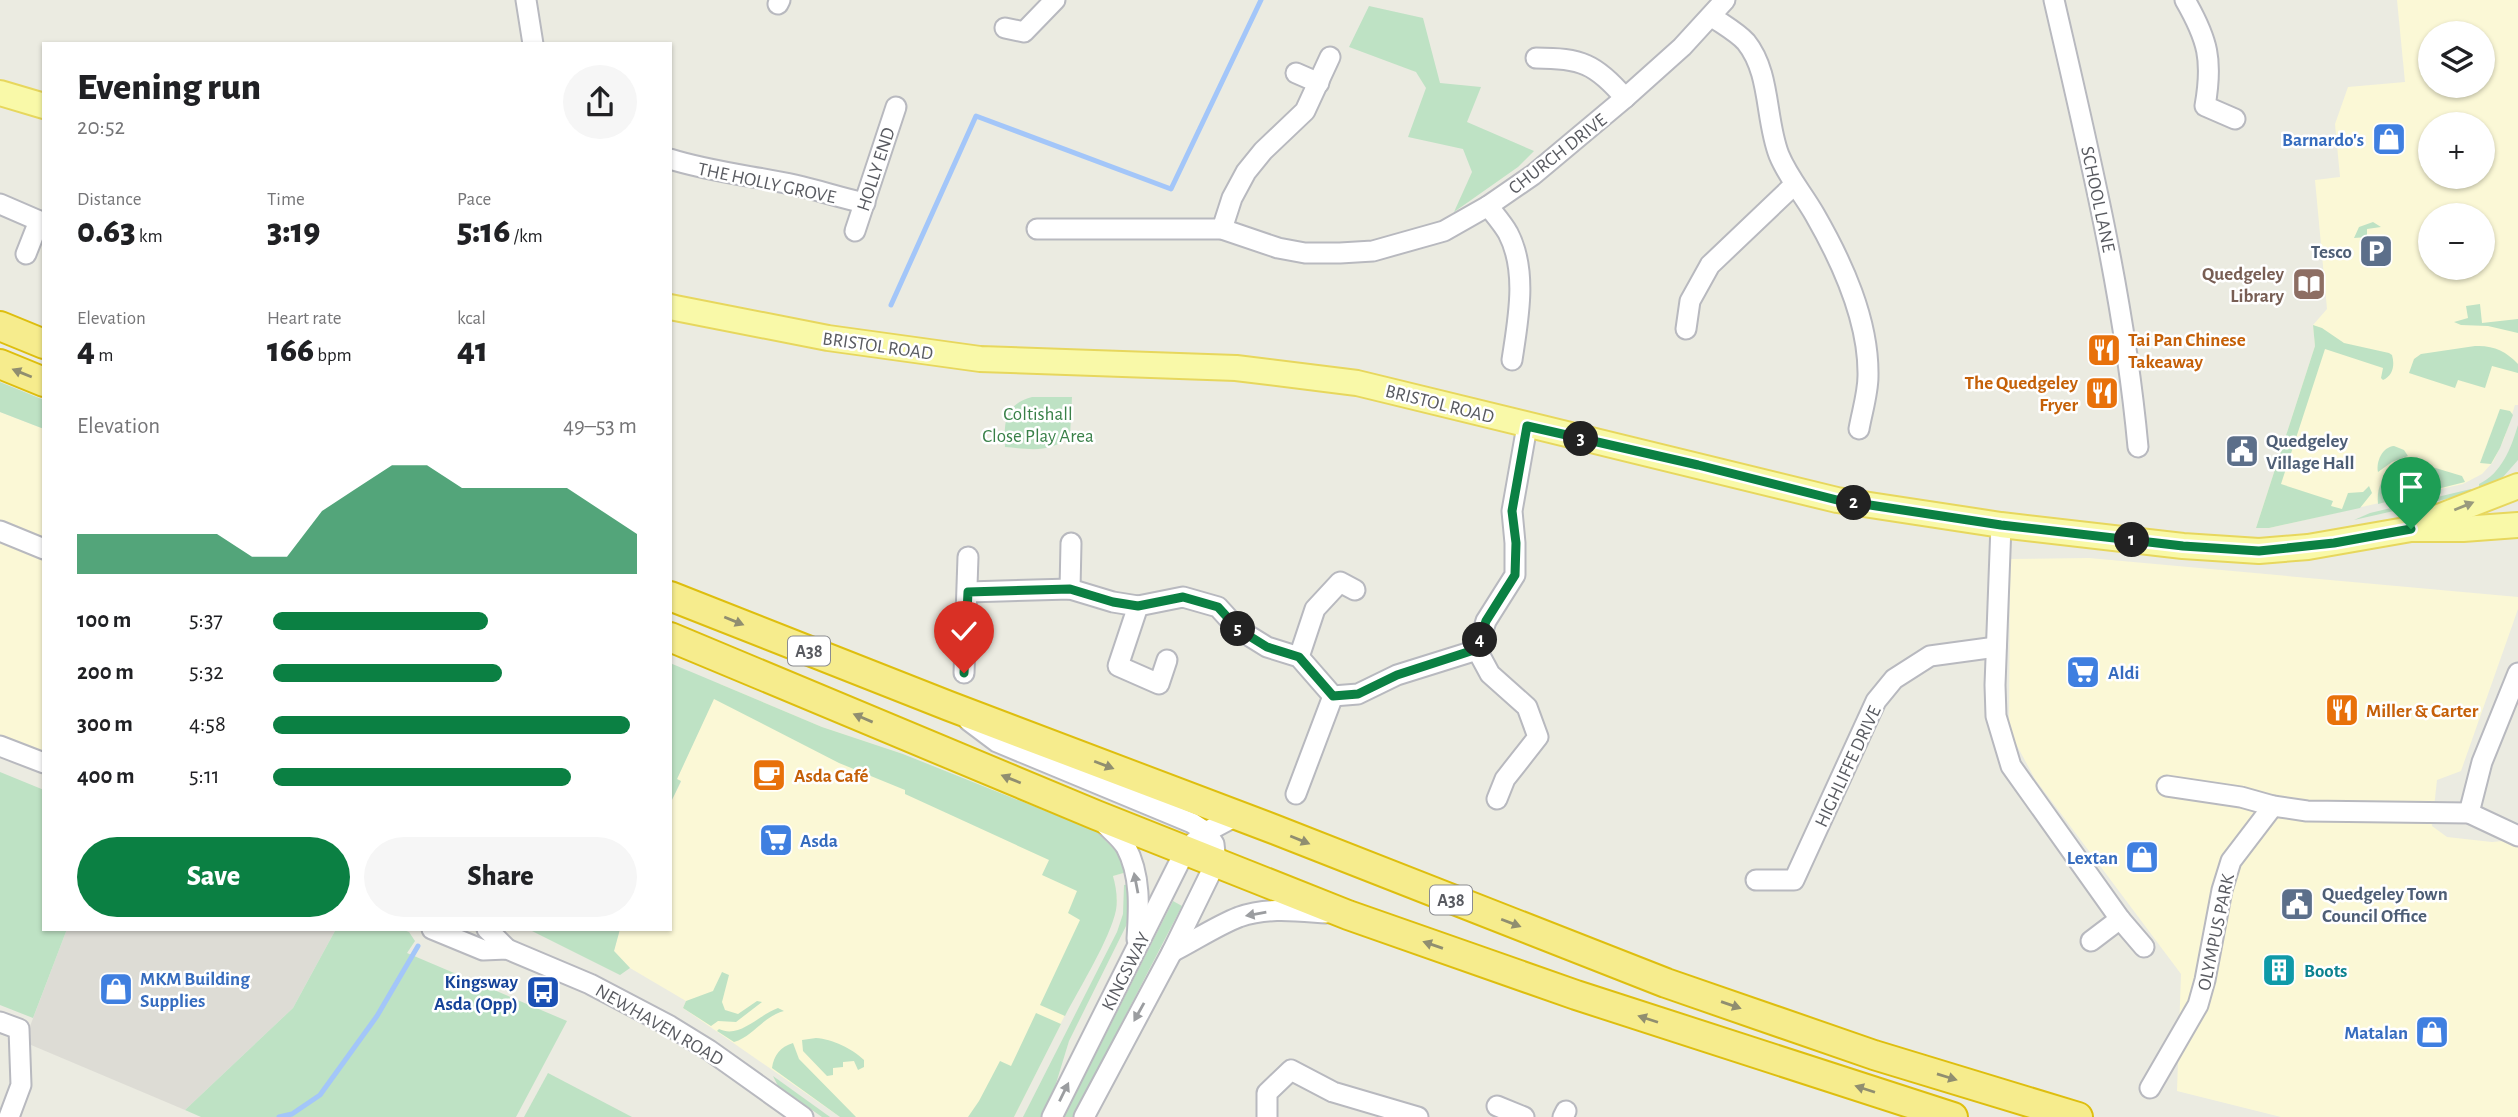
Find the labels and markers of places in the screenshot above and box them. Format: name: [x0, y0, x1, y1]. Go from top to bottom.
shop icon: Barnardo's: [2370, 120, 2408, 158]
place label: Barnardo's: [2282, 131, 2364, 150]
parking icon: Tesco: [2357, 232, 2395, 270]
place label: Tesco: [2311, 243, 2352, 262]
place label: Quedgeley Library: [2202, 265, 2284, 306]
library icon: Quedgeley Library: [2290, 265, 2328, 303]
restaurant icon: Tai Pan Chinese Takeaway: [2085, 331, 2123, 369]
place label: Tai Pan Chinese Takeaway: [2128, 331, 2246, 372]
place label: The Quedgeley Fryer: [1964, 374, 2078, 415]
restaurant icon: The Quedgeley Fryer: [2083, 374, 2121, 412]
pin: 3: [1564, 422, 1598, 457]
public building icon: Quedgeley Village Hall: [2223, 432, 2261, 470]
place label: Quedgeley Village Hall: [2266, 432, 2355, 473]
pin: [2381, 457, 2441, 529]
pin: 2: [1836, 486, 1871, 520]
pin: 1: [2114, 522, 2150, 558]
pin: [934, 601, 994, 673]
pin: 5: [1220, 612, 1256, 646]
pin: 4: [1462, 622, 1498, 658]
supermarket icon: Aldi: [2064, 653, 2102, 691]
place label: Aldi: [2108, 664, 2140, 683]
restaurant icon: Miller & Carter: [2323, 691, 2361, 729]
place label: Miller & Carter: [2366, 702, 2479, 721]
cafe icon: Asda Café: [750, 756, 788, 794]
place label: Asda Café: [794, 767, 869, 786]
supermarket icon: Asda: [757, 821, 795, 859]
place label: Asda: [800, 832, 838, 851]
shop icon: Lextan: [2123, 838, 2161, 876]
place label: Lextan: [2067, 849, 2118, 868]
public building icon: Quedgeley Town Council Office: [2278, 885, 2316, 923]
place label: Quedgeley Town Council Office: [2322, 885, 2448, 926]
building icon: Boots: [2260, 951, 2298, 989]
place label: Boots: [2304, 962, 2347, 981]
shop icon: MKM Building Supplies: [97, 970, 135, 1008]
place label: MKM Building Supplies: [140, 970, 250, 1011]
place label: Kingsway Asda (Opp): [434, 973, 519, 1014]
bus stop icon: Kingsway Asda (Opp): [524, 973, 562, 1011]
shop icon: Matalan: [2413, 1013, 2451, 1051]
place label: Matalan: [2344, 1024, 2408, 1043]

